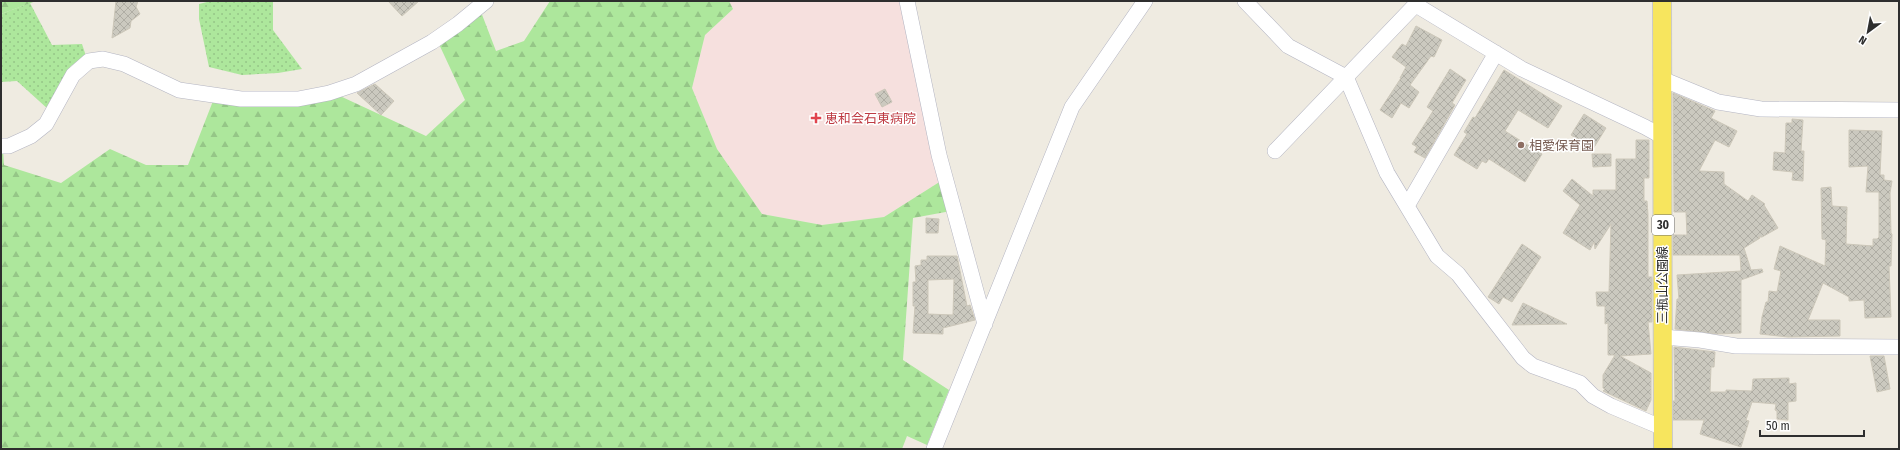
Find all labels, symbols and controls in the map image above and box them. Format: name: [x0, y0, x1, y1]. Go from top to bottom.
north arrow: [1848, 12, 1888, 52]
text: N: [1857, 33, 1869, 47]
place label: 恵和会石東病院: [825, 111, 916, 126]
marker: 恵和会石東病院: [810, 112, 822, 124]
place label: 相愛保育園: [1529, 138, 1594, 153]
marker: 相愛保育園: [1516, 140, 1526, 150]
road number: 30: [1652, 215, 1674, 235]
street label: 三瓶山公園線: [1655, 246, 1670, 324]
scale bar: [1760, 412, 1864, 438]
text: 50 m: [1766, 419, 1790, 433]

